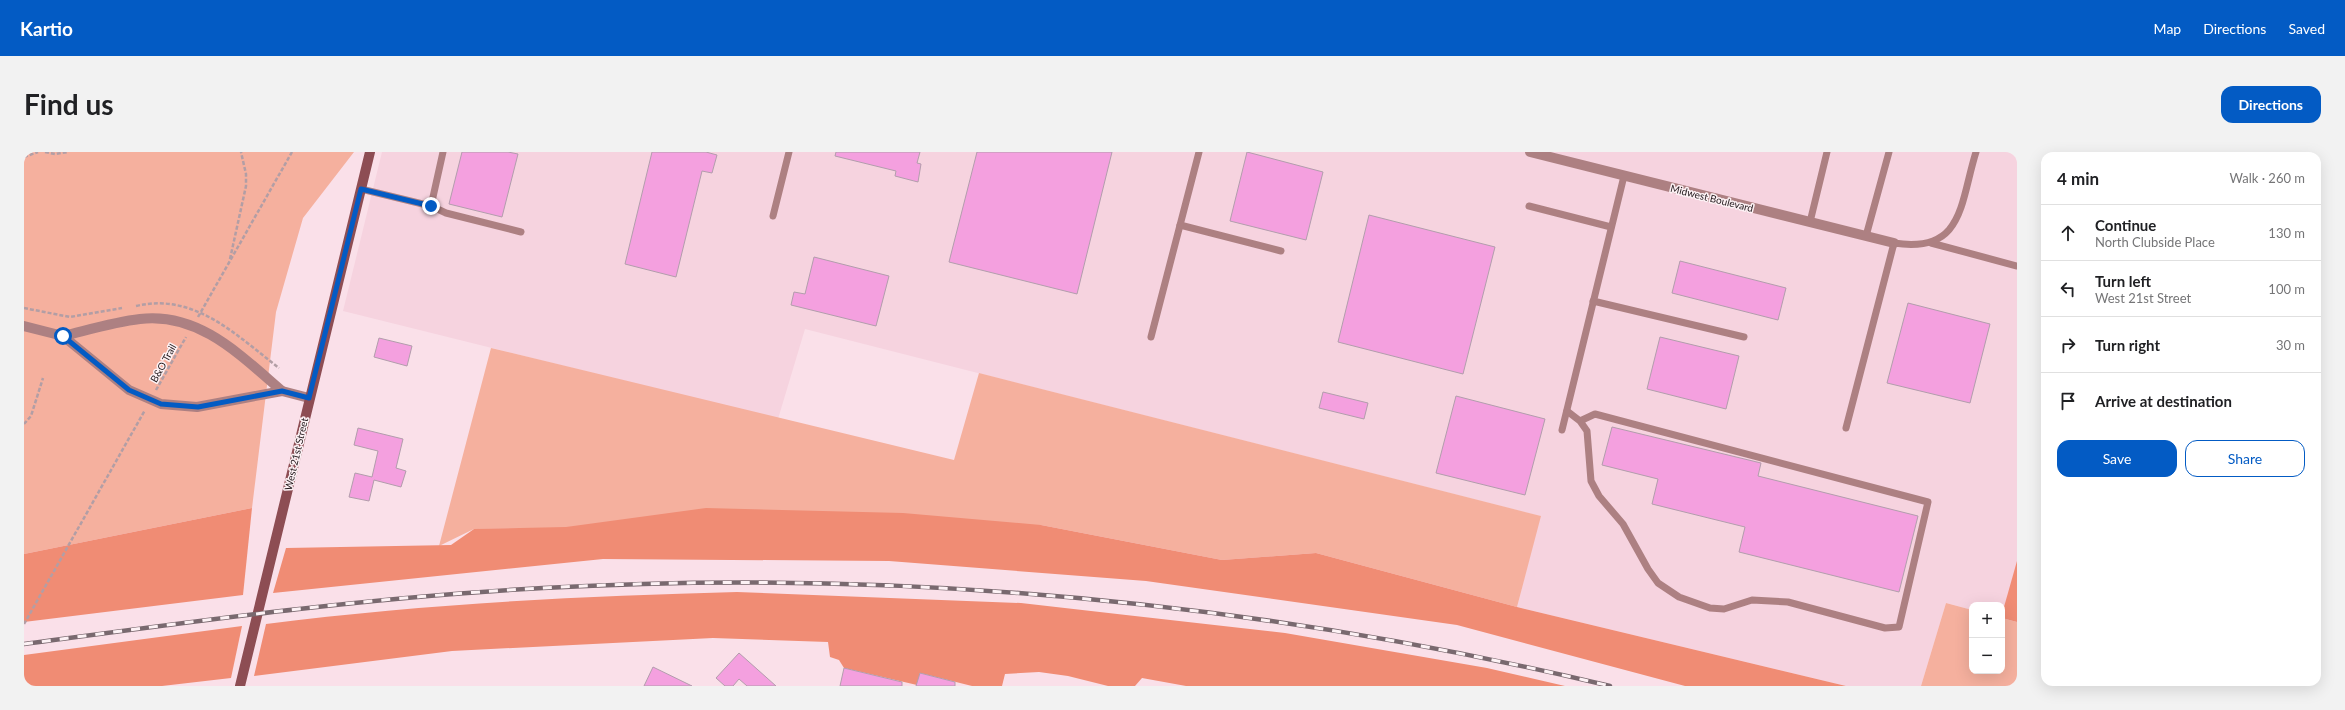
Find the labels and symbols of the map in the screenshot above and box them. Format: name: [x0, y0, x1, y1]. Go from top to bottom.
street label: Midwest Boulevard: [1669, 182, 1755, 214]
route end: [422, 197, 440, 215]
route start: [54, 327, 72, 345]
street label: B&O Trail: [148, 342, 178, 384]
street label: West 21st Street: [282, 416, 310, 491]

